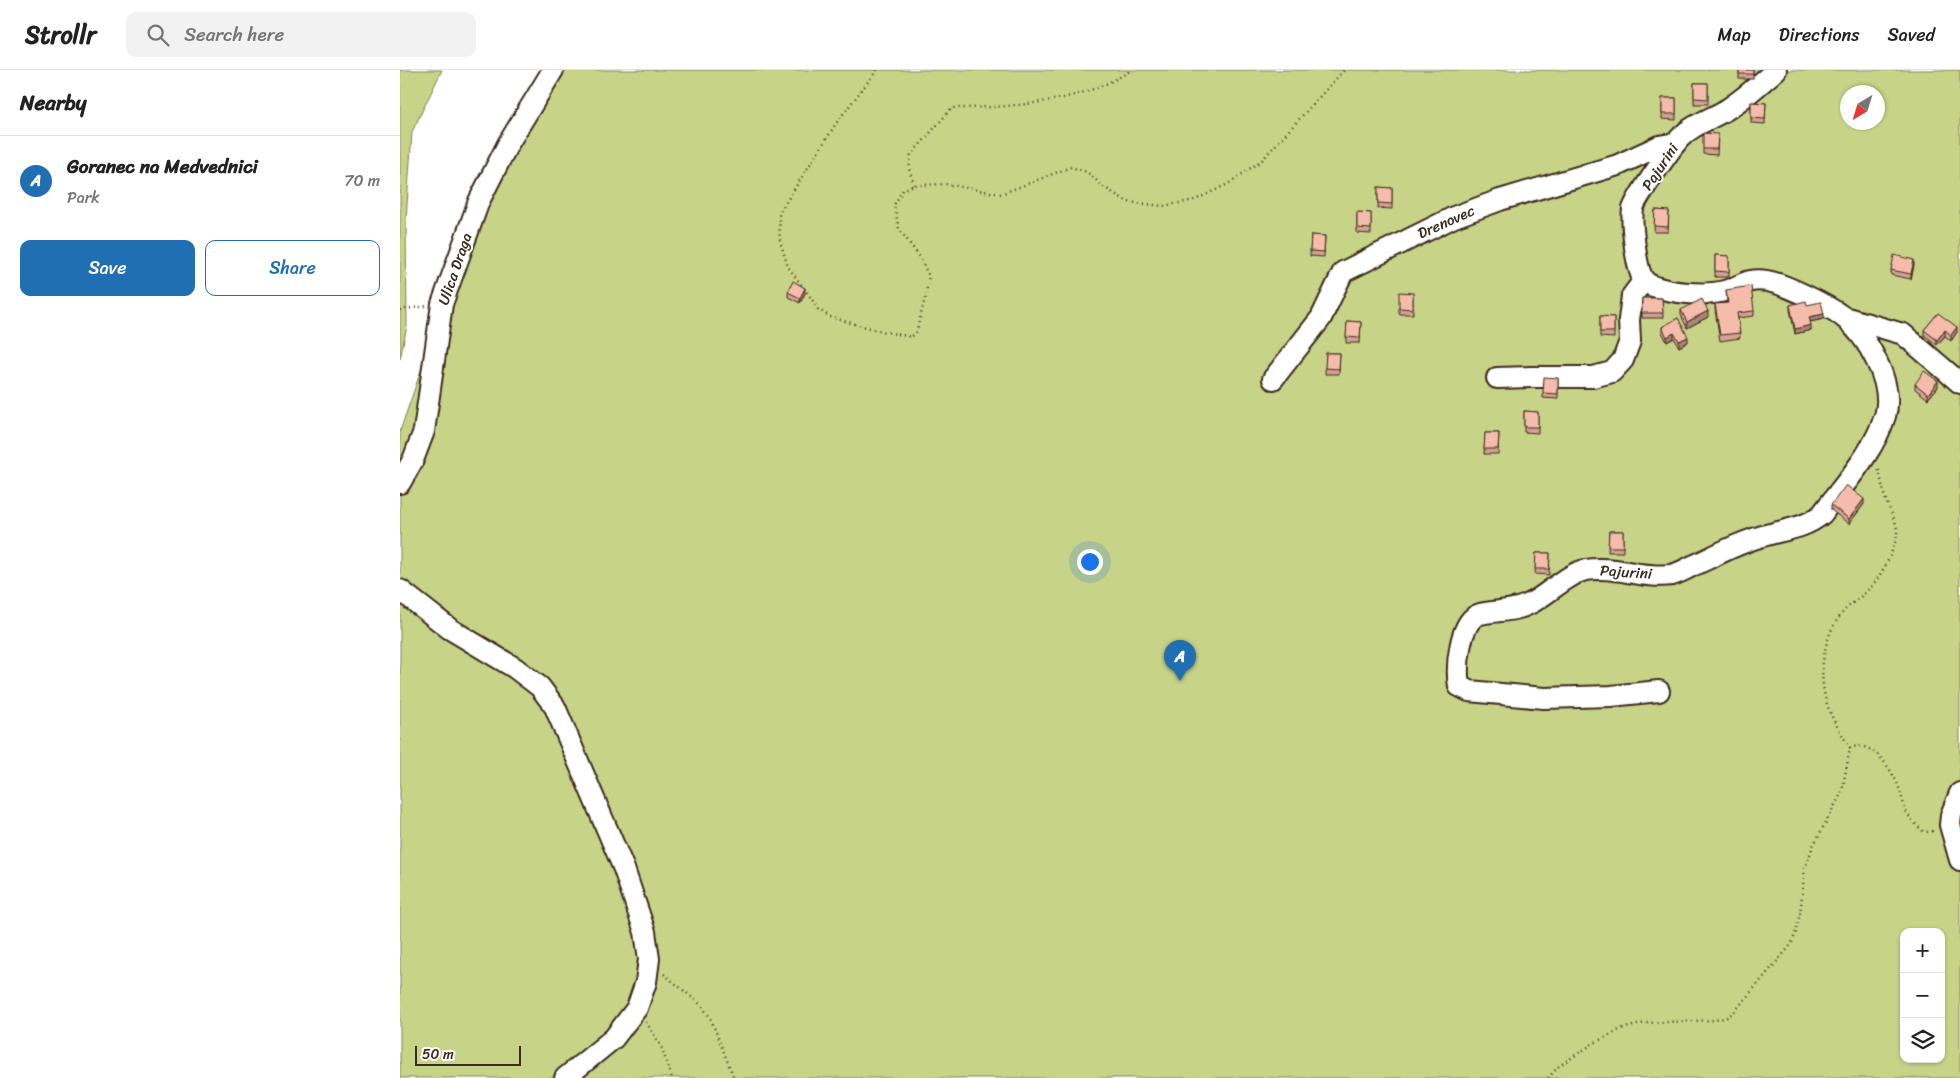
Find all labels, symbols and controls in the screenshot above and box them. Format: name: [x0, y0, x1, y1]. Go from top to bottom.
search box: [126, 12, 476, 57]
text: Strollr: [25, 14, 96, 56]
text: Search here: [184, 18, 284, 51]
text: Map: [1718, 19, 1751, 51]
text: Directions: [1779, 19, 1860, 51]
text: Saved: [1888, 19, 1935, 51]
icon: search: [144, 21, 172, 49]
text: Nearby: [20, 84, 86, 122]
north arrow: [1840, 85, 1885, 130]
street label: Pajurini: [1635, 137, 1686, 196]
text: Goranec na Medvednici: [67, 150, 258, 183]
text: A: [31, 166, 41, 195]
text: 70 m: [344, 166, 380, 195]
text: Park: [67, 183, 100, 212]
street label: Drenovec: [1413, 198, 1479, 246]
street label: Ulica Draga: [430, 229, 480, 309]
button: Save: [20, 240, 195, 296]
button: Share: [205, 240, 380, 296]
your location: [1077, 549, 1103, 575]
street label: Pajurini: [1599, 557, 1654, 587]
pin: A: [1164, 640, 1196, 681]
map controls: [1900, 928, 1945, 1063]
button: +: [1900, 928, 1945, 973]
button: −: [1900, 973, 1945, 1018]
button: layers: [1900, 1018, 1945, 1063]
text: 50 m: [422, 1042, 454, 1067]
scale bar: [415, 1043, 521, 1066]

